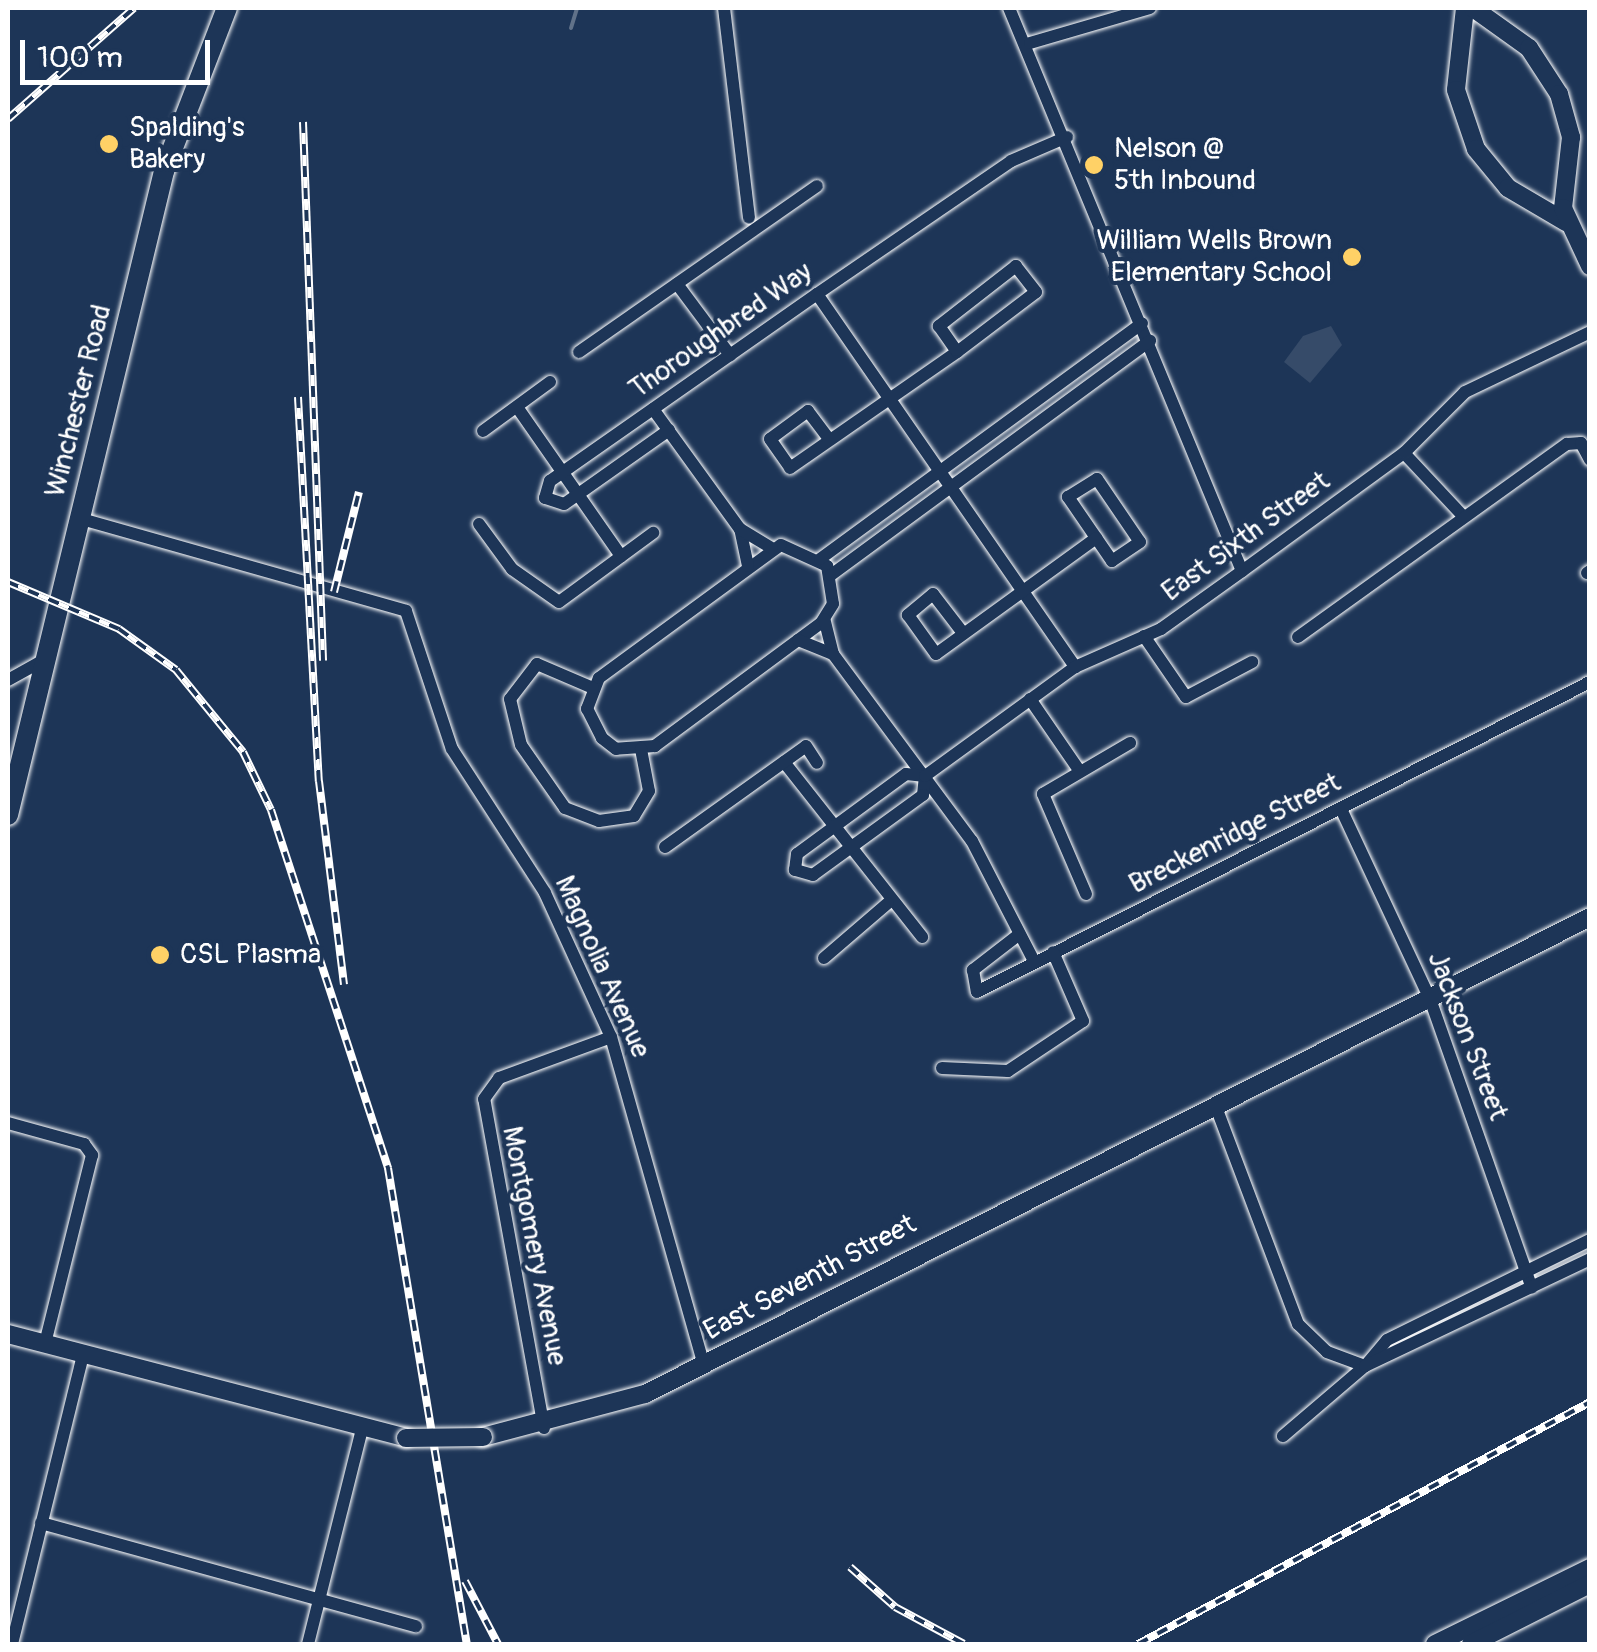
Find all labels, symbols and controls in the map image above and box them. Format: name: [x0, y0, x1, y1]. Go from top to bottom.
scale bar: [25, 20, 215, 82]
text: 100 m: [37, 39, 123, 76]
place label: Spalding's Bakery: [129, 111, 245, 177]
place label: Nelson @ 5th Inbound: [1114, 132, 1256, 198]
marker: Spalding's Bakery: [98, 133, 120, 155]
marker: Nelson @ 5th Inbound: [1083, 154, 1105, 176]
place label: William Wells Brown Elementary School: [1096, 224, 1332, 290]
marker: William Wells Brown Elementary School: [1341, 246, 1363, 268]
street label: Thoroughbred Way: [623, 255, 819, 407]
street label: Winchester Road: [39, 301, 119, 501]
street label: East Sixth Street: [1156, 465, 1336, 609]
street label: Breckenridge Street: [1124, 766, 1346, 902]
street label: Magnolia Avenue: [547, 871, 657, 1063]
place label: CSL Plasma: [180, 938, 321, 972]
marker: CSL Plasma: [149, 944, 171, 966]
street label: Jackson Street: [1420, 947, 1514, 1125]
street label: Montgomery Avenue: [494, 1124, 574, 1368]
street label: East Seventh Street: [698, 1208, 922, 1348]

